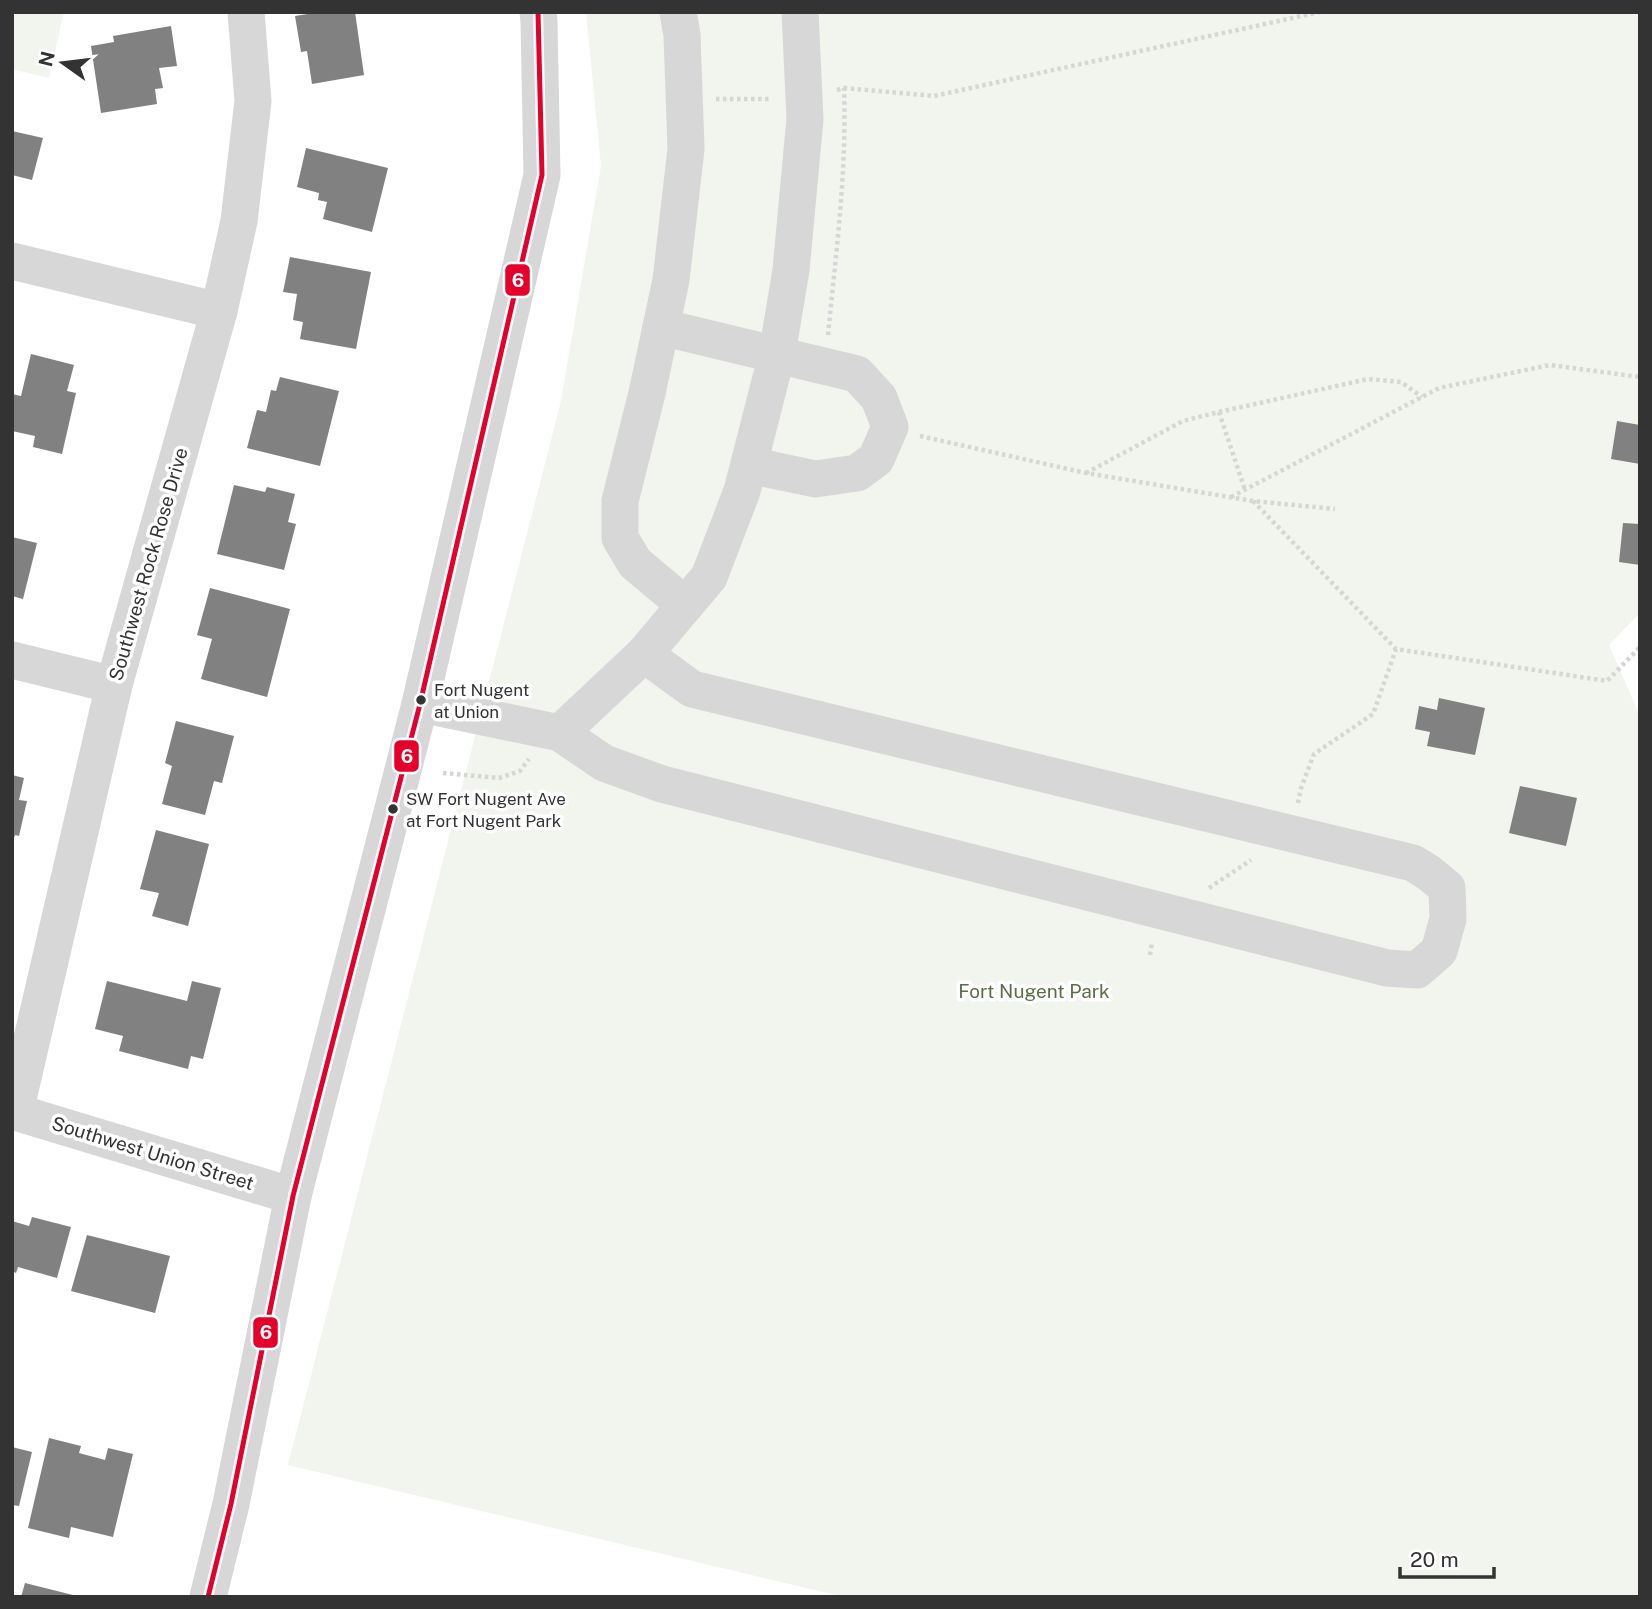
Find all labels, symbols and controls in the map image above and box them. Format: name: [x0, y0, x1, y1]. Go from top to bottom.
north arrow: [28, 28, 98, 98]
text: N: [34, 49, 59, 69]
line badge: 6: [504, 263, 531, 297]
text: 6: [512, 269, 524, 291]
street label: Southwest Rock Rose Drive: [104, 445, 192, 683]
place label: Fort Nugent at Union: [434, 680, 529, 722]
marker: Fort Nugent at Union: [414, 693, 428, 707]
line badge: 6: [393, 739, 420, 773]
text: 6: [401, 745, 413, 767]
place label: SW Fort Nugent Ave at Fort Nugent Park: [406, 789, 566, 831]
marker: SW Fort Nugent Ave at Fort Nugent Park: [386, 802, 400, 816]
park label: Fort Nugent Park: [958, 980, 1110, 1002]
street label: Southwest Union Street: [49, 1112, 257, 1194]
line badge: 6: [252, 1316, 279, 1349]
text: 6: [260, 1321, 272, 1343]
scale bar: [1400, 1536, 1494, 1580]
text: 20 m: [1410, 1547, 1459, 1572]

